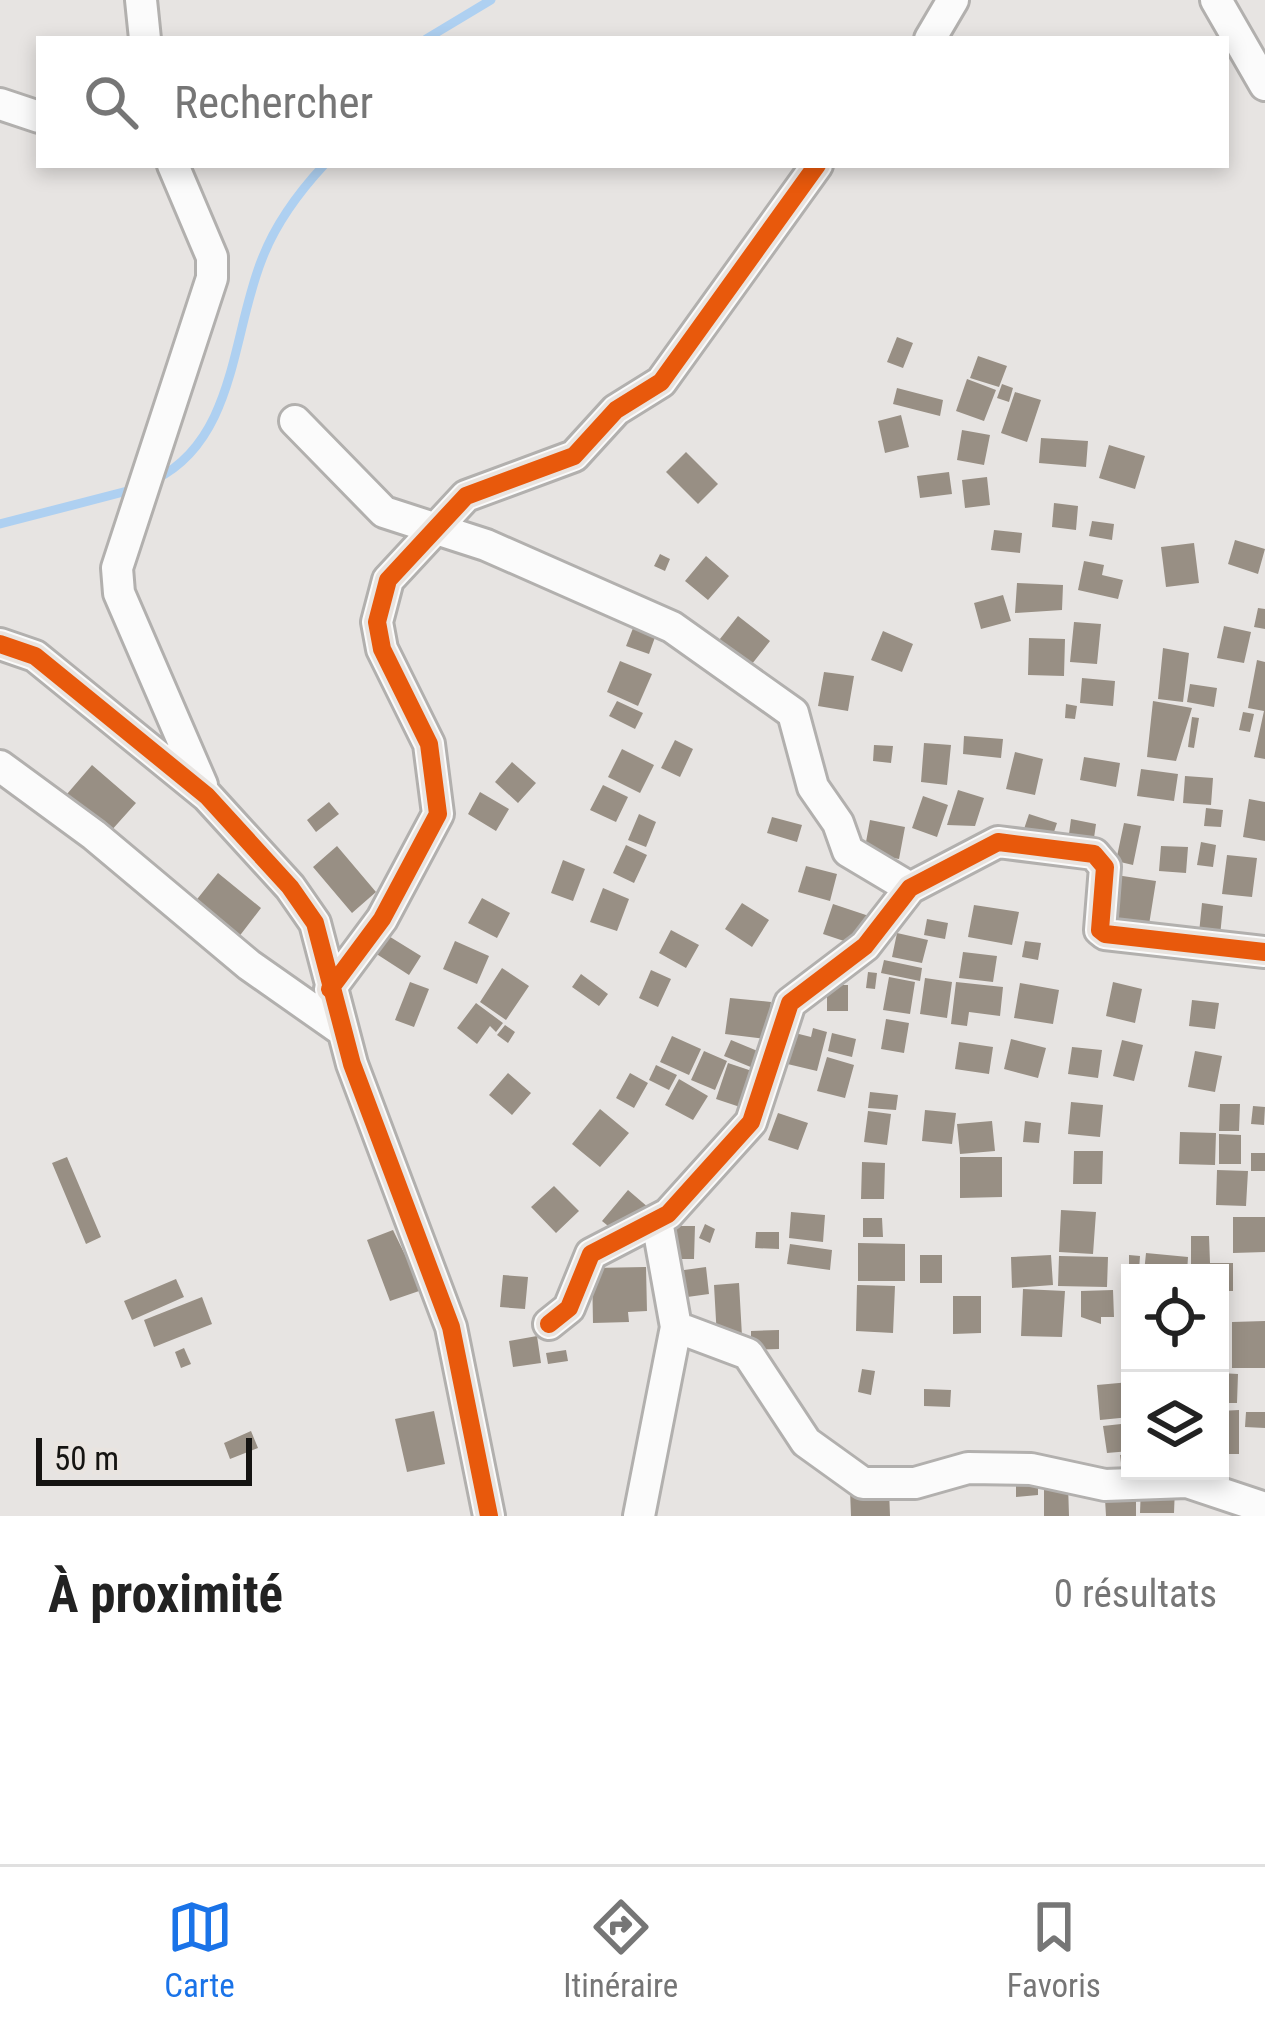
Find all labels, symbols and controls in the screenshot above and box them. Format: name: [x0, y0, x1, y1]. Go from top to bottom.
search box: [36, 36, 1229, 168]
icon: search: [78, 69, 144, 135]
text: Rechercher: [174, 76, 373, 129]
map controls: [1121, 1264, 1229, 1480]
button: locate: [1121, 1264, 1229, 1372]
button: layers: [1121, 1372, 1229, 1480]
scale bar: [36, 1432, 252, 1485]
text: 50 m: [54, 1439, 119, 1478]
text: À proximité: [48, 1565, 283, 1624]
text: 0 résultats: [1054, 1571, 1217, 1617]
tab: Carte: [164, 1894, 235, 2005]
tab: Itinéraire: [563, 1894, 678, 2005]
tab: Favoris: [1007, 1894, 1101, 2005]

